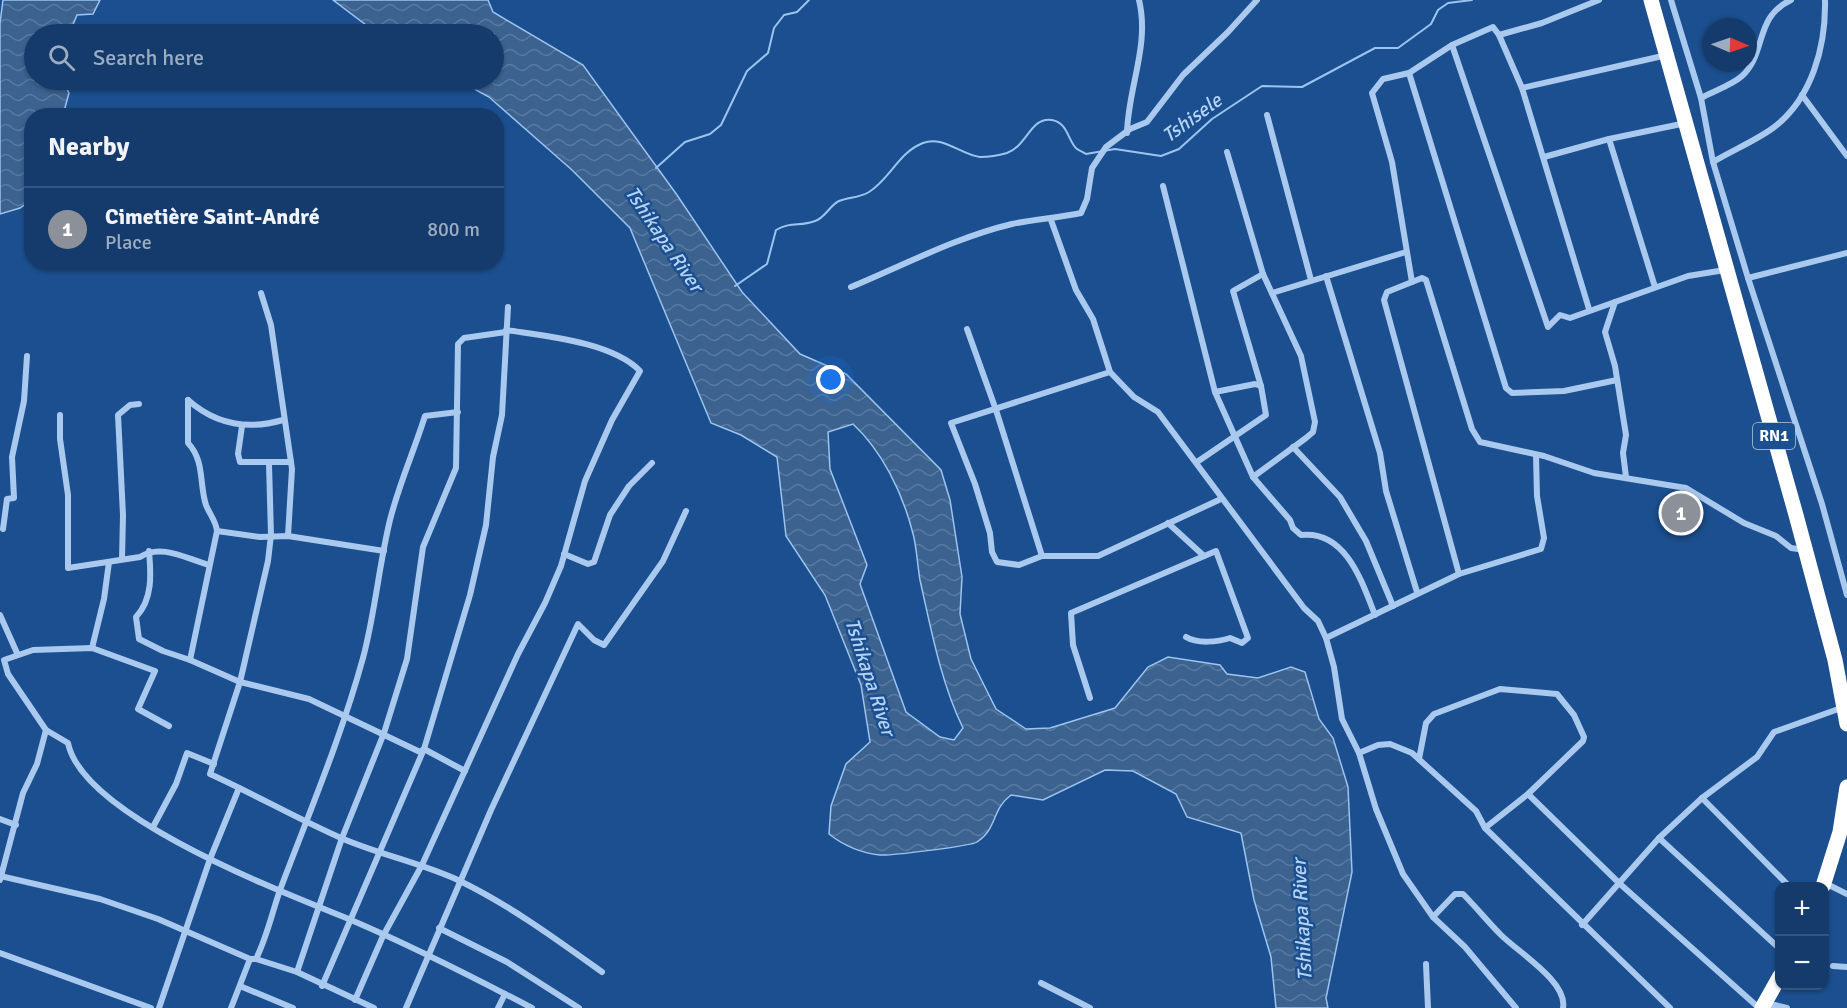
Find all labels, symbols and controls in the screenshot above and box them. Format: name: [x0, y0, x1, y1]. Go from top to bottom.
north arrow: [1703, 18, 1757, 72]
search box: [24, 24, 504, 90]
icon: search: [45, 41, 78, 74]
text: Search here: [93, 44, 204, 71]
water label: Tshisele: [1157, 87, 1228, 148]
text: Nearby: [48, 131, 129, 163]
water label: Tshikapa River: [619, 181, 710, 299]
text: Cimetière Saint-André: [105, 203, 320, 230]
text: 1: [62, 217, 73, 242]
text: 800 m: [427, 217, 480, 242]
text: Place: [105, 230, 152, 255]
your location: [816, 365, 845, 394]
road number: RN1: [1753, 423, 1795, 449]
pin: 1: [1662, 490, 1700, 536]
water label: Tshikapa River: [839, 615, 902, 741]
water label: Tshikapa River: [1286, 856, 1318, 982]
map controls: [1775, 882, 1829, 990]
button: +: [1775, 882, 1829, 936]
button: −: [1775, 936, 1829, 990]

